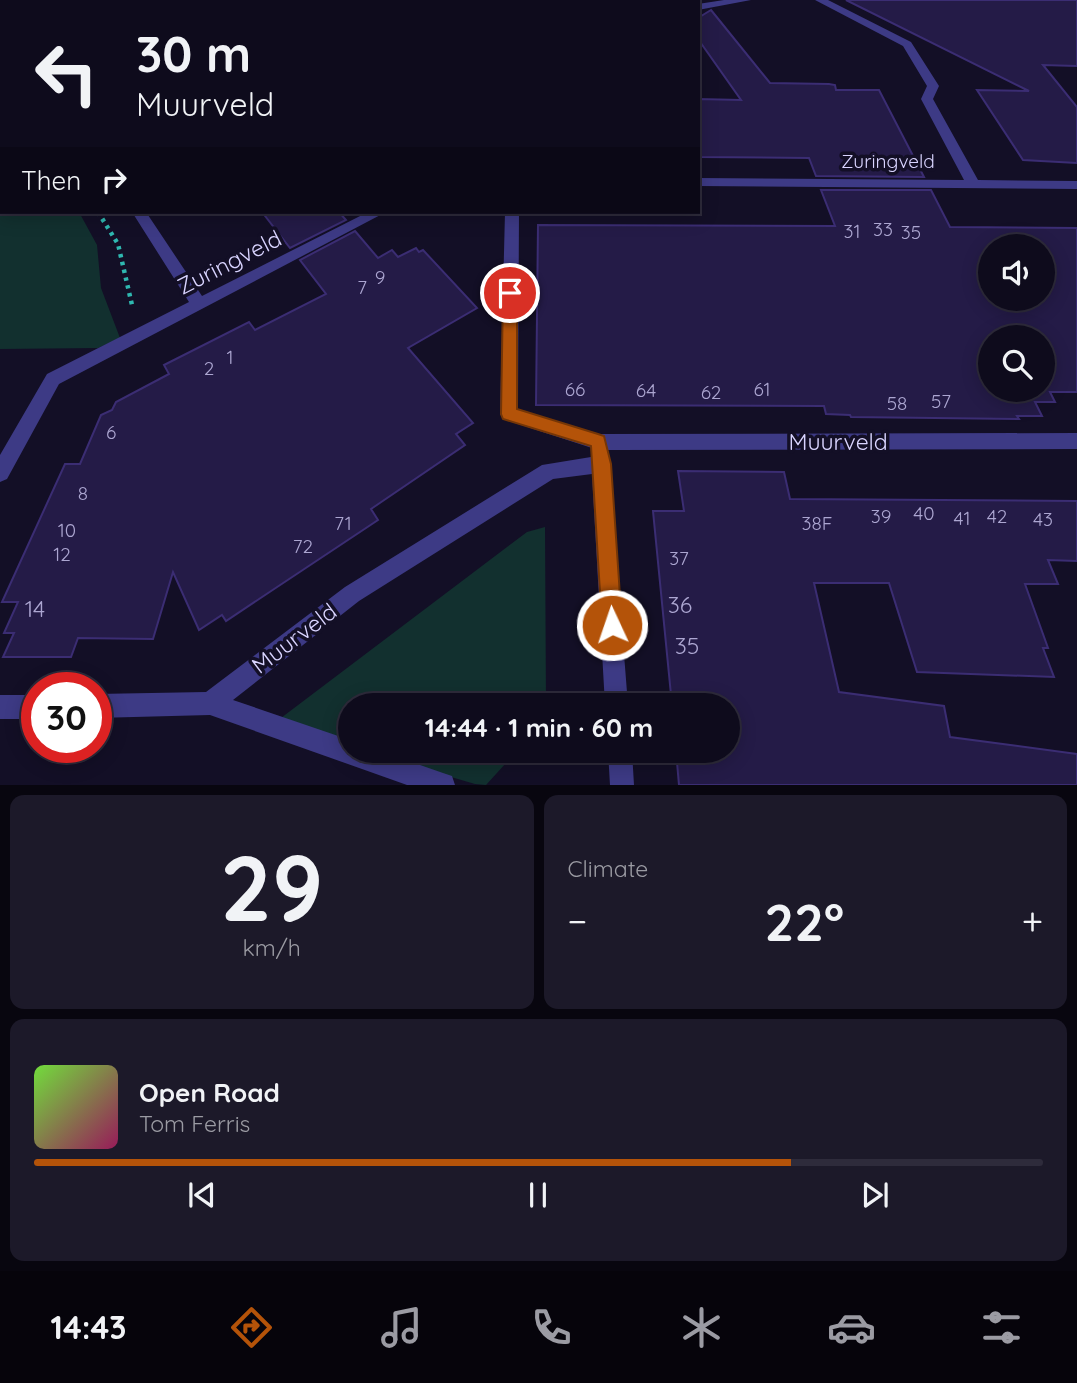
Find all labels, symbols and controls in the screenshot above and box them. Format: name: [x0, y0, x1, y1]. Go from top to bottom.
text: 30 m: [136, 23, 251, 84]
icon: left: [21, 28, 112, 119]
text: Muurveld: [136, 84, 274, 124]
street label: Zuringveld: [841, 149, 935, 173]
icon: right: [95, 161, 133, 199]
text: Then: [21, 164, 81, 197]
house number: 33: [873, 217, 893, 241]
house number: 31: [844, 219, 861, 243]
house number: 35: [901, 220, 921, 244]
street label: Zuringveld: [172, 223, 286, 301]
map controls: [978, 234, 1055, 402]
button: sound: [978, 234, 1055, 311]
pin: [480, 263, 540, 323]
house number: 9: [375, 265, 385, 289]
icon: arrive: [491, 274, 529, 312]
house number: 7: [357, 275, 367, 299]
button: search: [978, 325, 1055, 402]
house number: 1: [226, 345, 234, 369]
house number: 2: [204, 356, 214, 380]
house number: 66: [565, 377, 585, 401]
house number: 61: [753, 377, 771, 401]
house number: 64: [636, 378, 656, 402]
house number: 62: [701, 380, 721, 404]
house number: 57: [931, 389, 951, 413]
house number: 58: [887, 391, 907, 415]
house number: 6: [106, 420, 116, 444]
street label: Muurveld: [788, 427, 888, 456]
house number: 8: [78, 481, 88, 505]
house number: 40: [913, 501, 935, 525]
house number: 39: [871, 504, 891, 528]
house number: 42: [987, 504, 1007, 528]
house number: 41: [954, 506, 970, 530]
house number: 43: [1033, 507, 1053, 531]
house number: 71: [334, 511, 352, 535]
house number: 38F: [802, 511, 832, 535]
house number: 10: [58, 518, 76, 542]
house number: 72: [293, 534, 313, 558]
house number: 12: [53, 542, 71, 566]
house number: 37: [669, 546, 689, 570]
position arrow: [575, 588, 649, 662]
house number: 36: [668, 590, 692, 619]
house number: 14: [25, 594, 45, 623]
street label: Muurveld: [246, 597, 342, 679]
house number: 35: [675, 631, 699, 660]
speed limit sign: 30: [21, 672, 112, 763]
text: 14:44 · 1 min · 60 m: [425, 711, 653, 744]
text: 29: [220, 830, 323, 944]
text: Climate: [568, 854, 648, 883]
text: 22°: [765, 889, 844, 954]
text: −: [568, 897, 587, 945]
text: +: [1022, 897, 1043, 945]
text: km/h: [243, 933, 301, 962]
text: Open Road: [139, 1076, 280, 1109]
text: Tom Ferris: [139, 1109, 250, 1138]
icon: previous: [183, 1176, 221, 1214]
icon: pause: [519, 1176, 557, 1214]
icon: next: [856, 1176, 894, 1214]
icon: directions: [227, 1303, 276, 1352]
icon: music: [377, 1303, 426, 1352]
icon: phone: [527, 1303, 576, 1352]
icon: climate: [677, 1303, 726, 1352]
icon: car: [827, 1303, 876, 1352]
icon: filters: [977, 1303, 1026, 1352]
text: 14:43: [50, 1307, 127, 1347]

